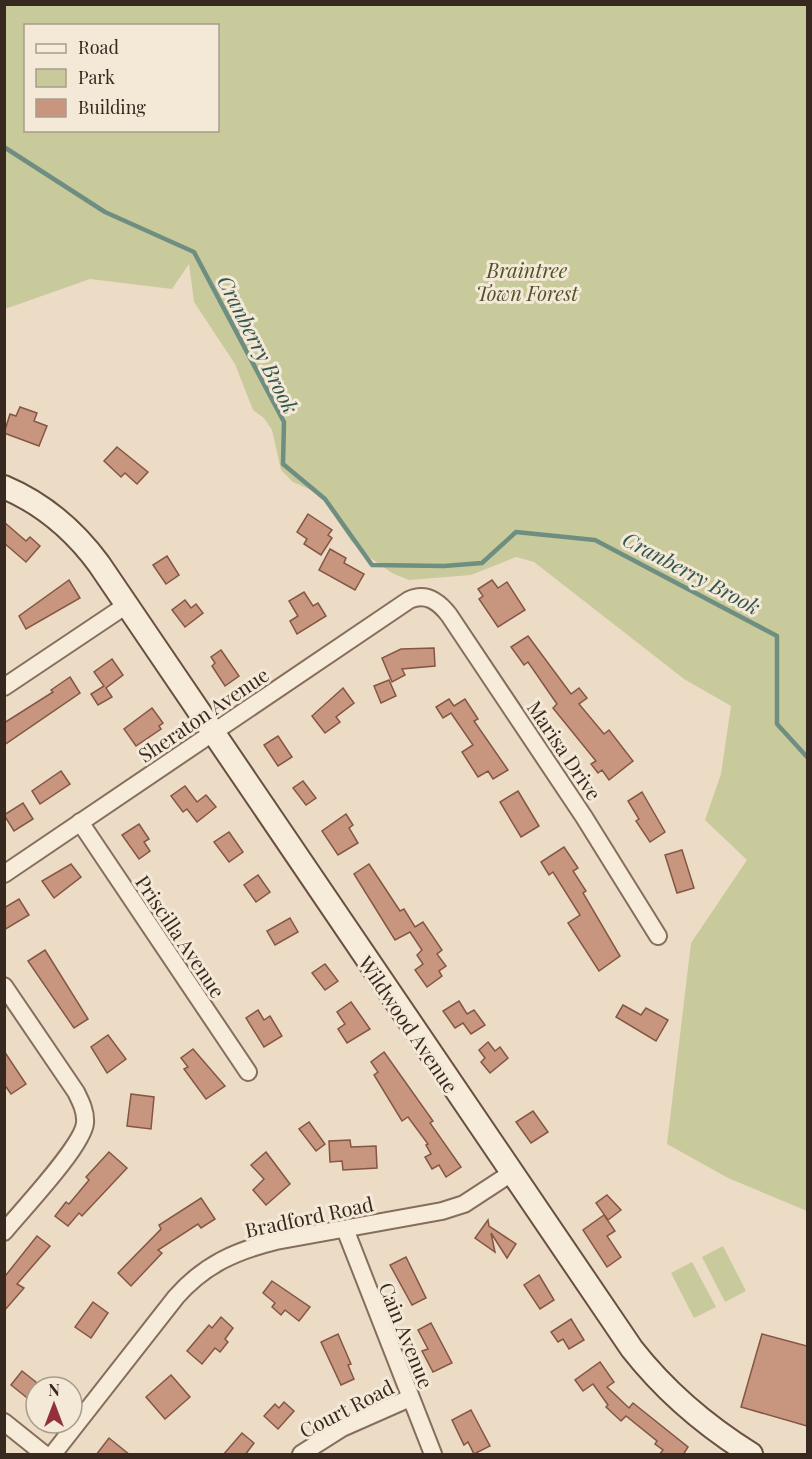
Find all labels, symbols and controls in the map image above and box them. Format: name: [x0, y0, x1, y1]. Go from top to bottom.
legend: [24, 24, 219, 132]
text: Road: [78, 35, 119, 59]
text: Park: [78, 65, 115, 89]
text: Building: [78, 95, 146, 119]
park label: Braintree Town Forest: [476, 256, 579, 306]
water label: Cranberry Brook: [212, 270, 306, 418]
water label: Cranberry Brook: [618, 524, 766, 620]
street label: Sheraton Avenue: [133, 660, 273, 768]
street label: Marisa Drive: [522, 695, 608, 805]
street label: Priscilla Avenue: [130, 869, 232, 1003]
street label: Wildwood Avenue: [353, 949, 465, 1098]
street label: Bradford Road: [242, 1189, 376, 1243]
street label: Cain Avenue: [374, 1278, 440, 1392]
street label: Court Road: [294, 1373, 398, 1443]
north arrow: [24, 1375, 84, 1435]
text: N: [48, 1379, 60, 1400]

